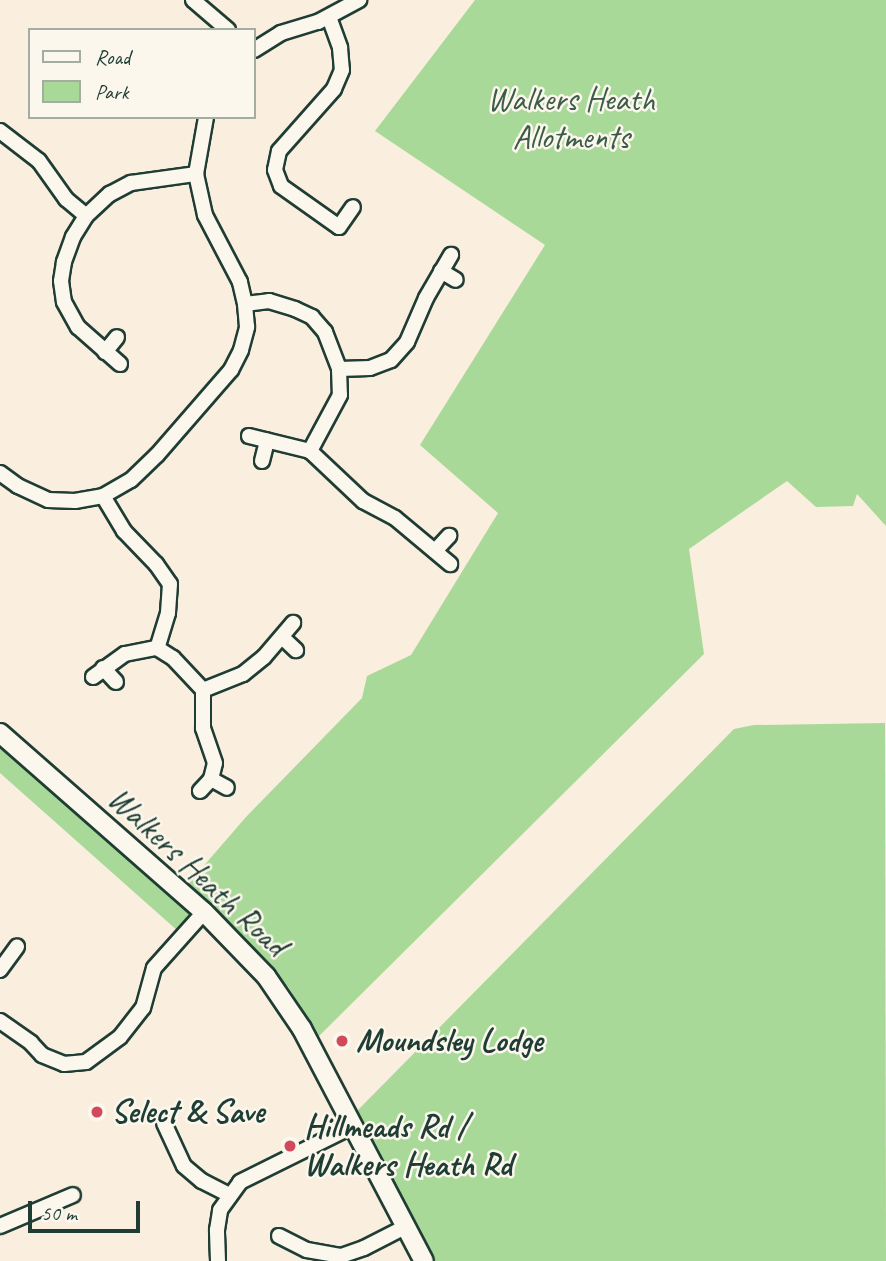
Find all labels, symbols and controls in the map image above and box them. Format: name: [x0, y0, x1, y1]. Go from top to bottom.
legend: [28, 28, 256, 119]
text: Road: [95, 44, 130, 70]
text: Park: [95, 79, 128, 105]
park label: Walkers Heath Allotments: [488, 80, 654, 158]
street label: Walkers Heath Road: [100, 779, 294, 965]
place label: Moundsley Lodge: [356, 1021, 543, 1061]
marker: Moundsley Lodge: [334, 1033, 350, 1049]
place label: Select & Save: [111, 1092, 264, 1132]
marker: Select & Save: [89, 1104, 105, 1120]
place label: Hillmeads Rd / Walkers Heath Rd: [304, 1107, 512, 1185]
marker: Hillmeads Rd / Walkers Heath Rd: [282, 1138, 298, 1154]
scale bar: [32, 1188, 144, 1232]
text: 50 m: [41, 1200, 77, 1226]

